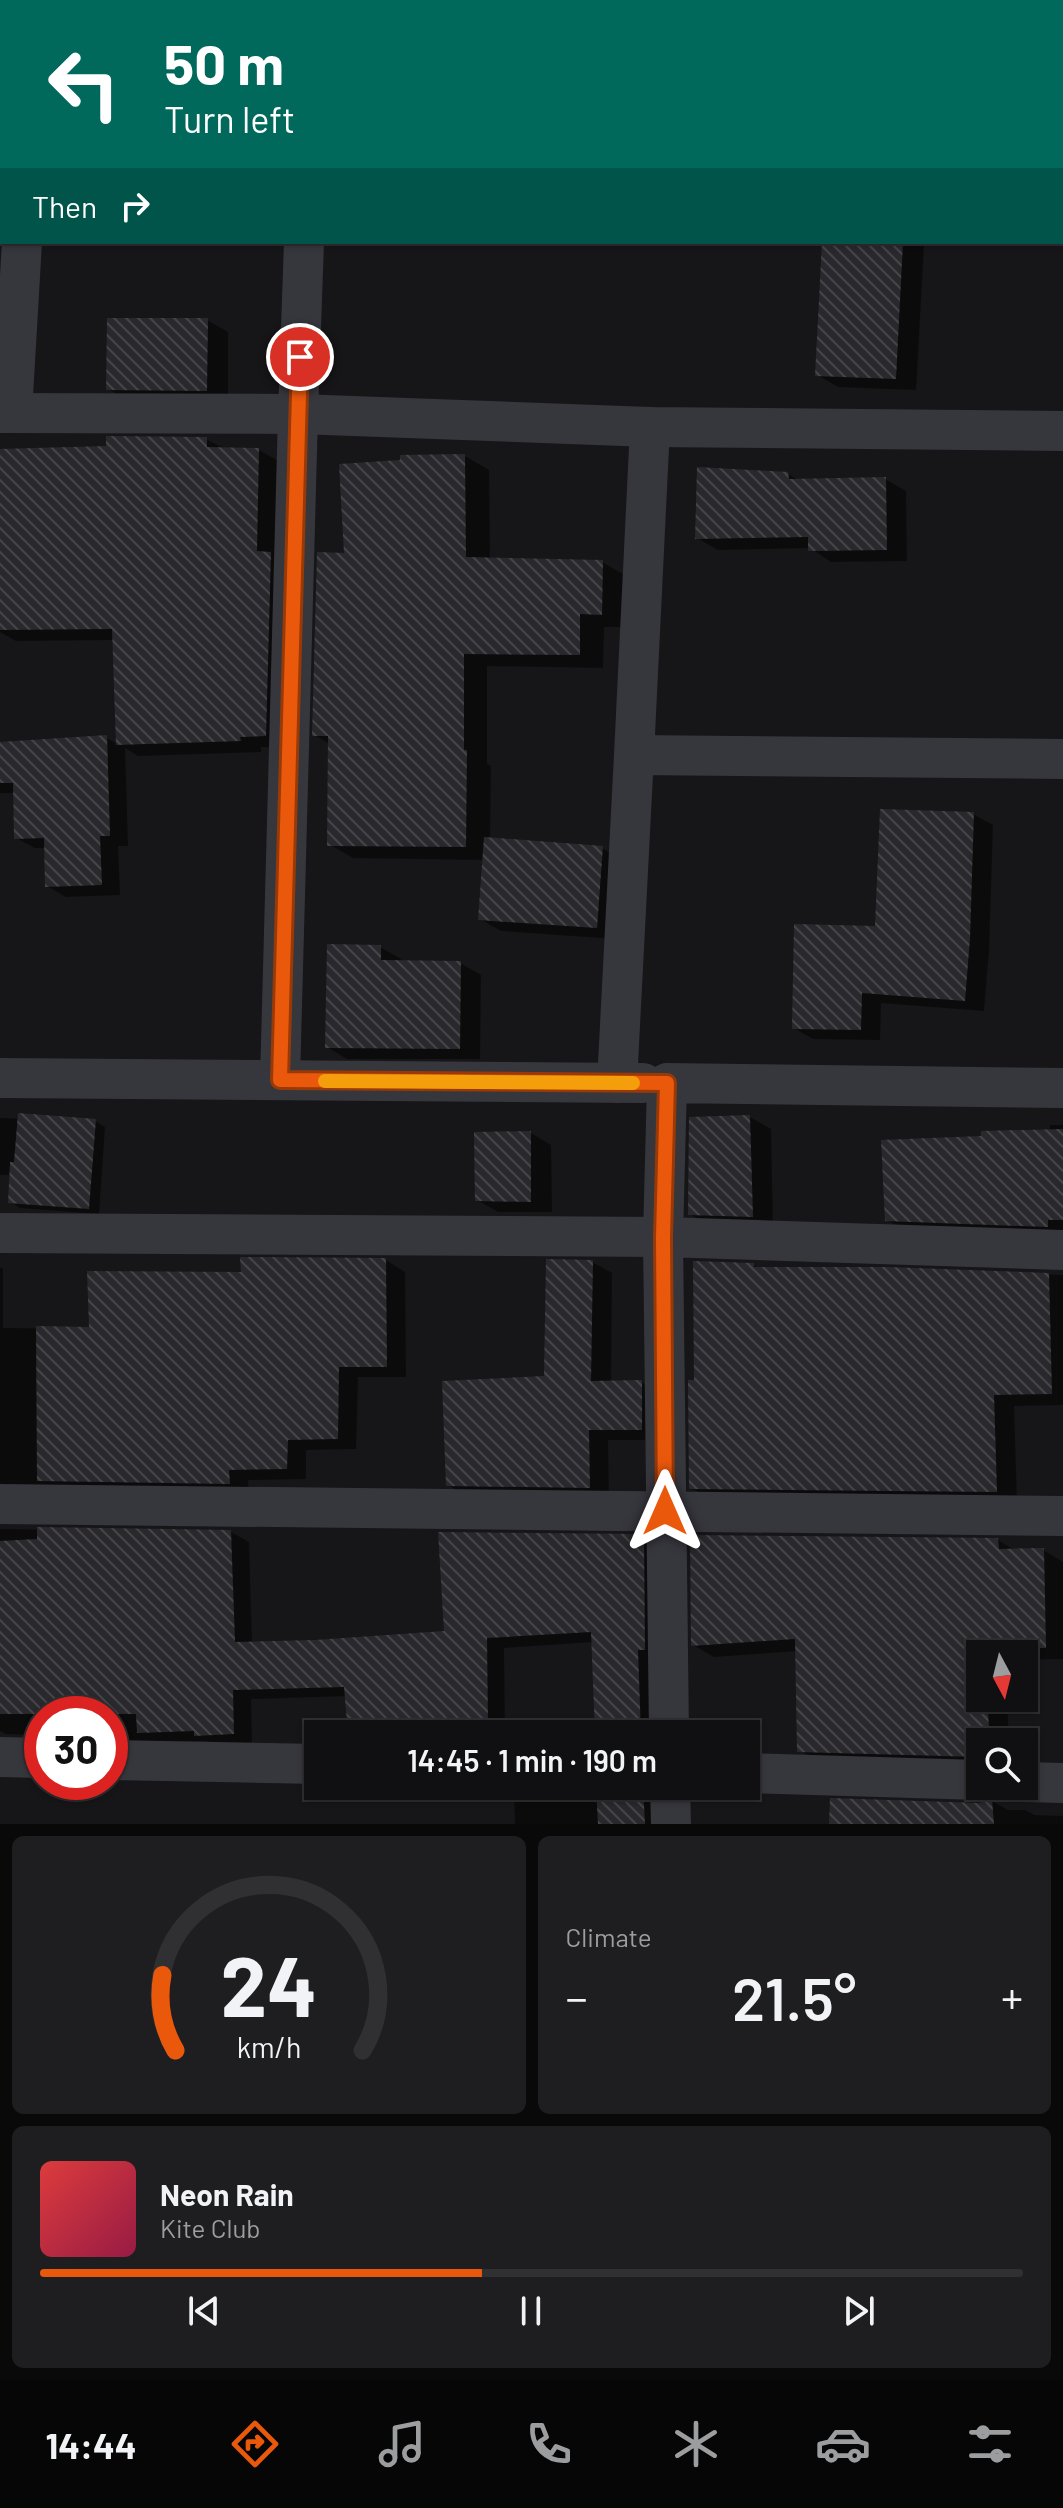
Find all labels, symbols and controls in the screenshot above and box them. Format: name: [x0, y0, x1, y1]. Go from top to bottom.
text: 50 m: [164, 29, 284, 96]
icon: left: [32, 32, 136, 136]
text: Turn left: [164, 97, 295, 140]
icon: right: [113, 184, 157, 228]
text: Then: [32, 188, 97, 224]
pin: [266, 323, 334, 391]
icon: arrive: [278, 335, 322, 379]
position arrow: [623, 1469, 707, 1553]
north arrow: [966, 1640, 1038, 1712]
map controls: [966, 1640, 1038, 1800]
speed limit sign: 30: [24, 1696, 128, 1800]
button: search: [966, 1728, 1038, 1800]
text: 14:45 · 1 min · 190 m: [407, 1742, 657, 1778]
text: Climate: [566, 1921, 652, 1952]
text: 24: [220, 1934, 317, 2034]
text: 21.5°: [732, 1961, 857, 2033]
text: −: [566, 1970, 588, 2023]
text: +: [1001, 1970, 1023, 2023]
text: km/h: [236, 2029, 301, 2064]
text: Neon Rain: [160, 2176, 294, 2212]
text: Kite Club: [160, 2212, 261, 2243]
icon: previous: [182, 2289, 226, 2333]
icon: pause: [509, 2289, 553, 2333]
icon: next: [837, 2289, 881, 2333]
icon: directions: [227, 2416, 283, 2472]
icon: music: [374, 2416, 430, 2472]
icon: phone: [521, 2416, 577, 2472]
icon: climate: [668, 2416, 724, 2472]
icon: car: [815, 2416, 871, 2472]
icon: filters: [962, 2416, 1018, 2472]
text: 14:44: [45, 2423, 137, 2466]

